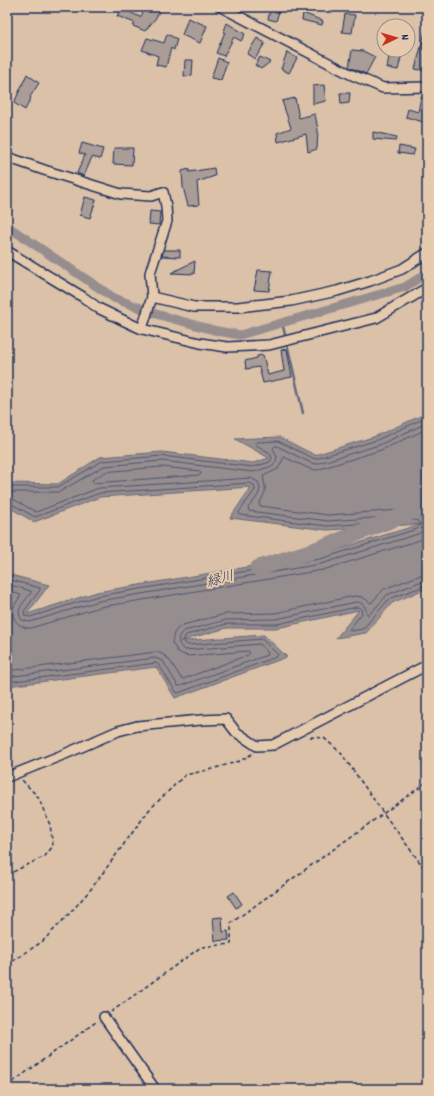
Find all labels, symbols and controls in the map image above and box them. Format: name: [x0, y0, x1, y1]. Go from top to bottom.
north arrow: [376, 18, 416, 58]
text: N: [396, 34, 412, 41]
water label: 緑川: [204, 567, 237, 593]

